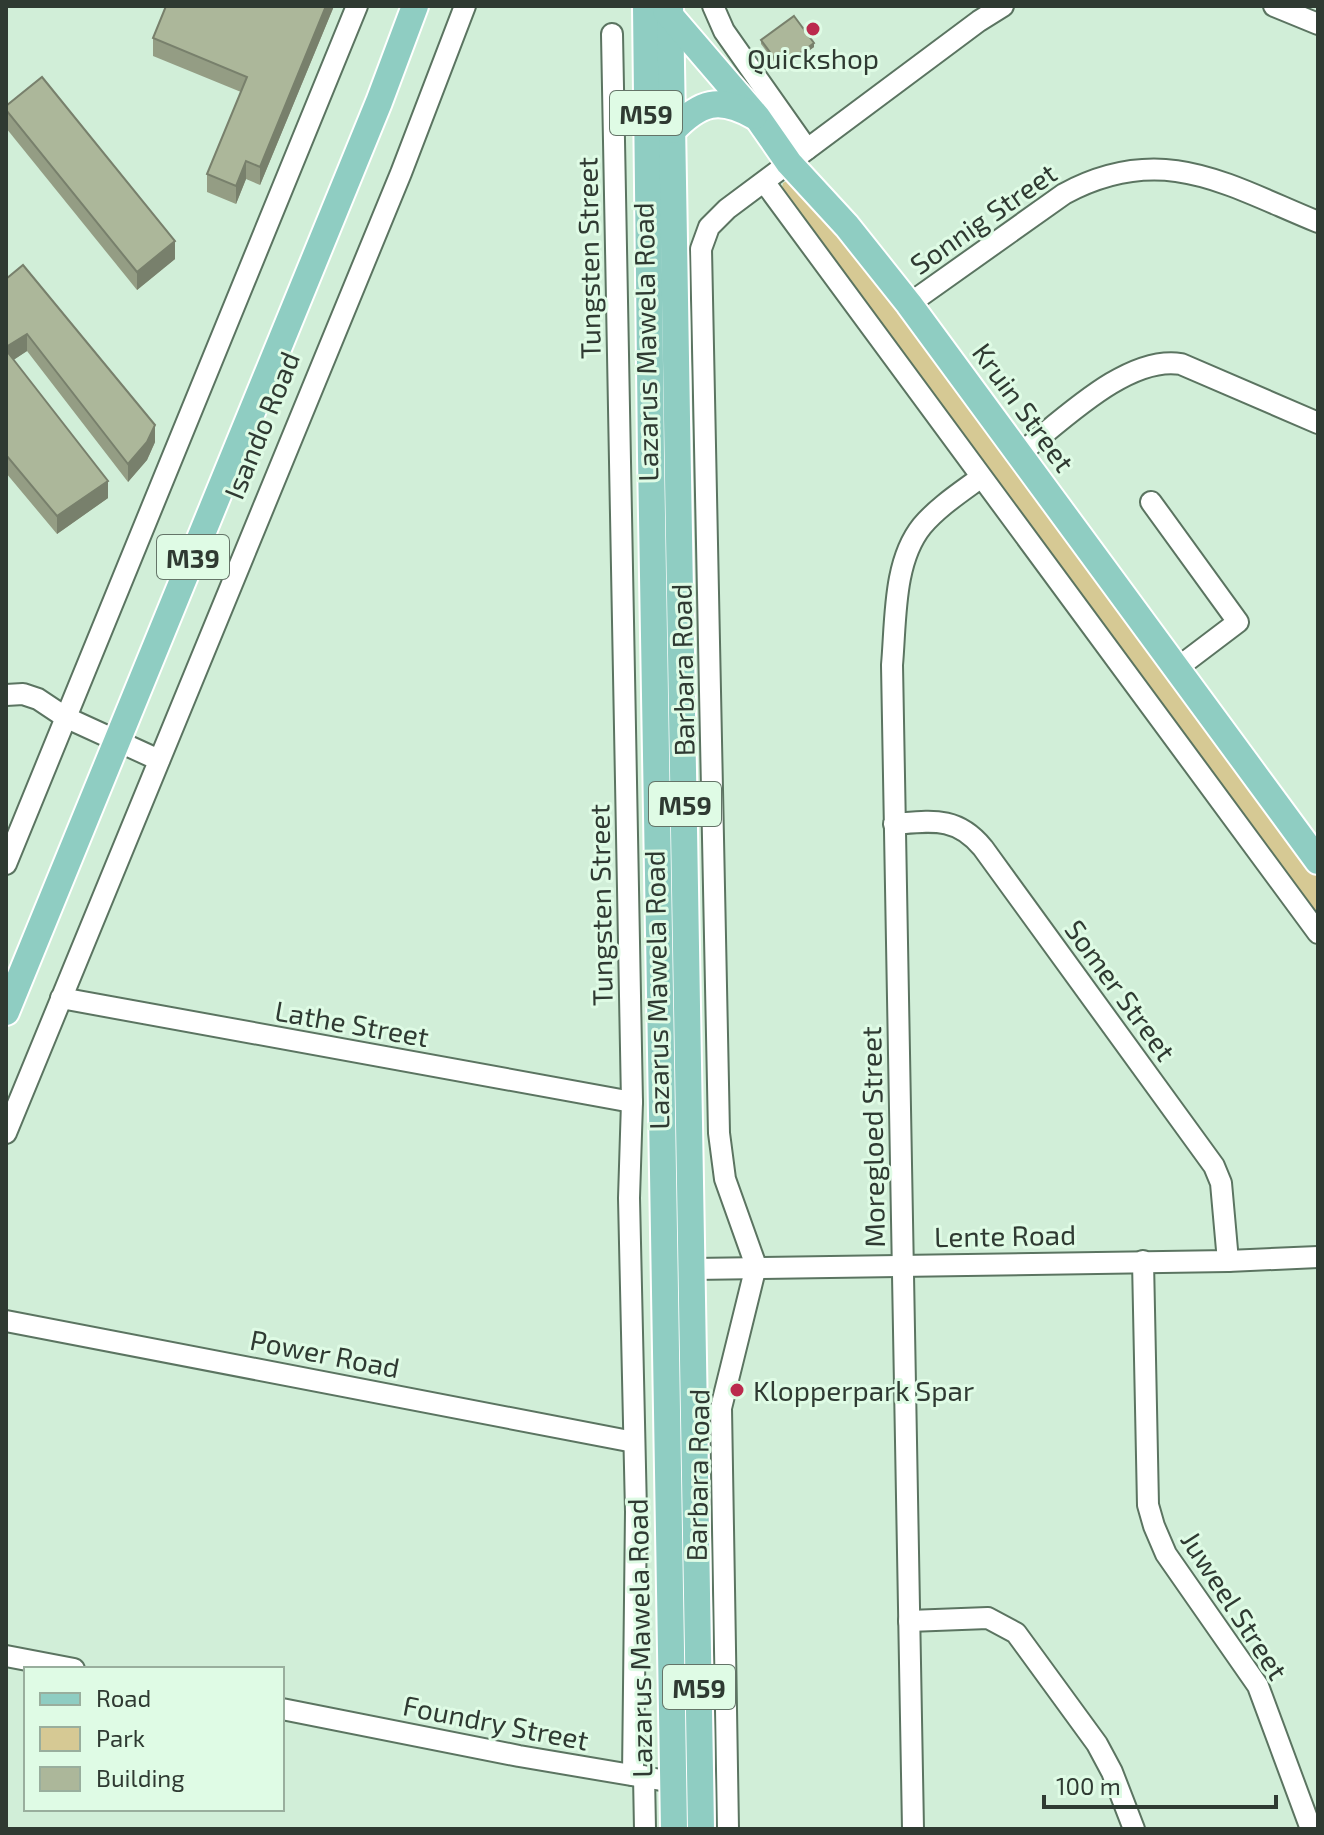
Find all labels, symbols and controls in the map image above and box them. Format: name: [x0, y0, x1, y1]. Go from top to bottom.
marker: Quickshop: [804, 20, 822, 38]
place label: Quickshop: [747, 41, 879, 75]
road number: M59: [610, 91, 682, 135]
street label: Sonnig Street: [903, 155, 1063, 281]
street label: Tungsten Street: [569, 157, 607, 359]
street label: Lazarus Mawela Road: [626, 202, 664, 482]
street label: Kruin Street: [966, 336, 1082, 478]
street label: Isando Road: [216, 346, 306, 504]
road number: M39: [157, 535, 229, 579]
street label: Barbara Road: [663, 583, 701, 757]
road number: M59: [649, 782, 721, 826]
street label: Tungsten Street: [581, 804, 619, 1006]
street label: Lazarus Mawela Road: [637, 850, 675, 1130]
street label: Somer Street: [1058, 913, 1184, 1067]
street label: Lathe Street: [272, 993, 432, 1053]
street label: Moregloed Street: [853, 1026, 891, 1248]
street label: Lente Road: [934, 1217, 1076, 1253]
street label: Power Road: [247, 1322, 403, 1384]
place label: Klopperpark Spar: [753, 1373, 974, 1407]
marker: Klopperpark Spar: [728, 1381, 746, 1399]
street label: Barbara Road: [678, 1388, 716, 1562]
street label: Lazarus Mawela Road: [620, 1498, 658, 1778]
street label: Juweel Street: [1174, 1524, 1296, 1686]
road number: M59: [663, 1665, 735, 1709]
legend: [24, 1667, 284, 1811]
text: Road: [96, 1683, 151, 1712]
street label: Foundry Street: [400, 1687, 592, 1757]
text: Park: [96, 1723, 145, 1752]
scale bar: [1044, 1759, 1276, 1809]
text: Building: [96, 1763, 185, 1792]
text: 100 m: [1056, 1771, 1121, 1800]

